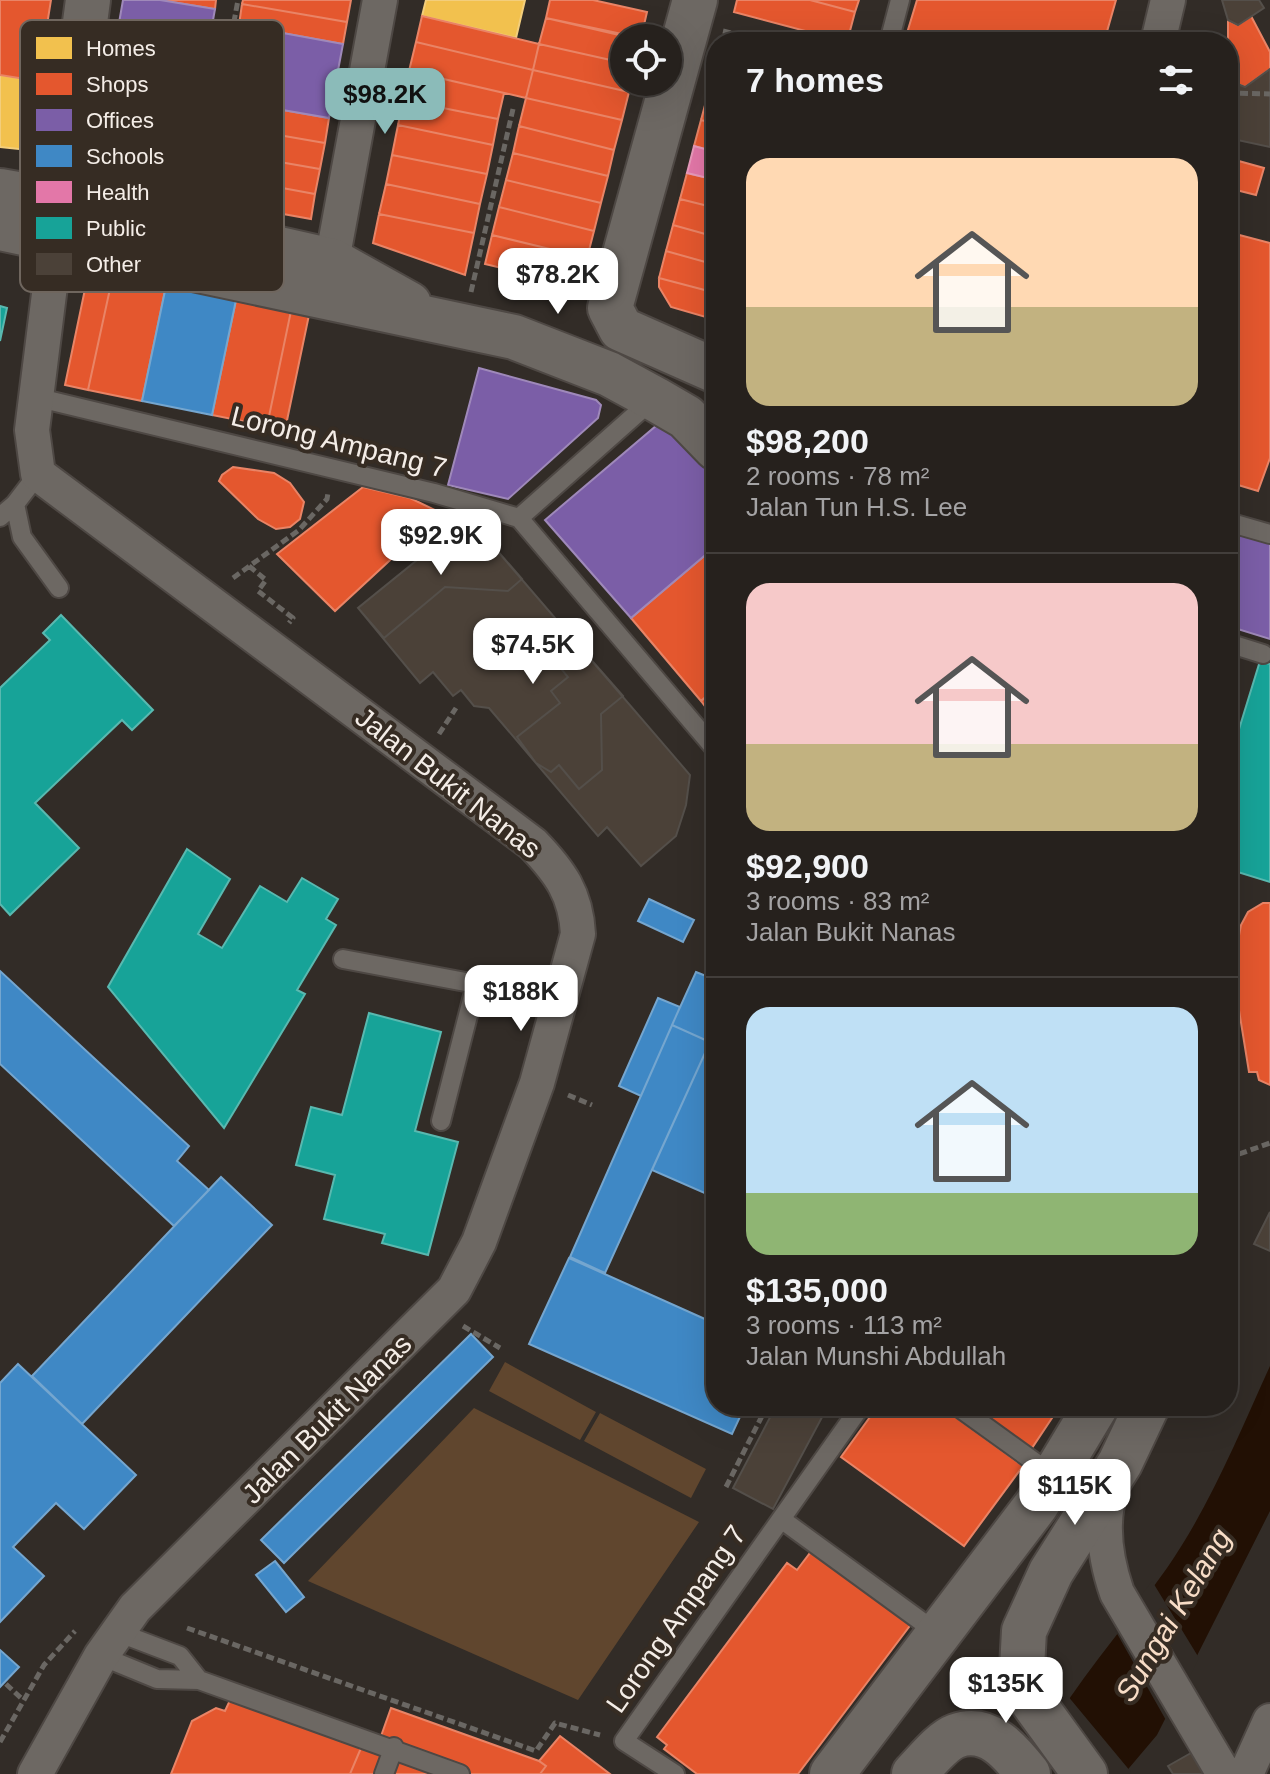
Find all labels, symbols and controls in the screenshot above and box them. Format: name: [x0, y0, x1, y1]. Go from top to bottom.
legend: [20, 20, 284, 292]
map controls: [610, 24, 682, 96]
button: locate: [610, 24, 682, 96]
text: Homes: [86, 36, 156, 61]
icon: filters: [1154, 58, 1198, 102]
text: 7 homes: [746, 61, 884, 99]
pin: $98.2K: [320, 68, 450, 136]
text: Shops: [86, 72, 148, 97]
text: $98.2K: [343, 79, 427, 109]
text: Offices: [86, 108, 154, 133]
text: Schools: [86, 144, 164, 169]
text: Health: [86, 180, 150, 205]
icon: home: [900, 210, 1044, 354]
text: Public: [86, 216, 146, 241]
pin: $78.2K: [493, 248, 623, 316]
text: Other: [86, 252, 141, 277]
text: $78.2K: [516, 259, 600, 289]
street label: Lorong Ampang 7: [228, 400, 450, 484]
text: $98,200: [746, 422, 869, 460]
text: 2 rooms · 78 m²: [746, 461, 930, 491]
text: Jalan Tun H.S. Lee: [746, 492, 967, 522]
pin: $92.9K: [376, 509, 506, 577]
text: $92.9K: [399, 520, 483, 550]
pin: $74.5K: [468, 618, 598, 686]
text: $74.5K: [491, 629, 575, 659]
icon: home: [900, 635, 1044, 779]
street label: Jalan Bukit Nanas: [350, 701, 546, 865]
text: $92,900: [746, 847, 869, 885]
text: 3 rooms · 83 m²: [746, 886, 930, 916]
text: Jalan Bukit Nanas: [746, 917, 956, 947]
pin: $188K: [465, 965, 577, 1033]
text: $188K: [483, 976, 559, 1006]
icon: home: [900, 1059, 1044, 1203]
text: $135,000: [746, 1271, 888, 1309]
text: 3 rooms · 113 m²: [746, 1310, 942, 1340]
street label: Jalan Bukit Nanas: [236, 1328, 418, 1510]
text: Jalan Munshi Abdullah: [746, 1341, 1006, 1371]
pin: $115K: [1019, 1459, 1131, 1527]
text: $115K: [1037, 1470, 1113, 1500]
street label: Lorong Ampang 7: [600, 1520, 752, 1718]
water label: Sungai Kelang: [1109, 1523, 1238, 1707]
pin: $135K: [950, 1657, 1062, 1725]
text: $135K: [968, 1668, 1044, 1698]

